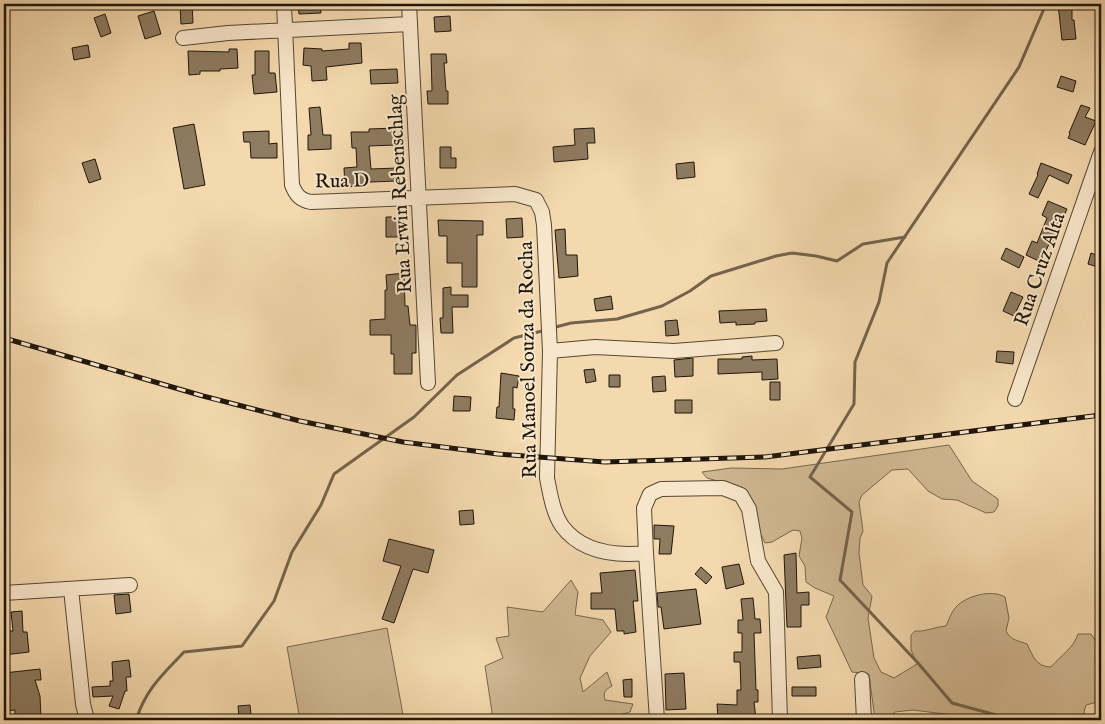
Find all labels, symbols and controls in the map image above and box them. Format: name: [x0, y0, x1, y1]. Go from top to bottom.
street label: Rua Erwin Rebenschlag: [383, 93, 418, 294]
street label: Rua D: [315, 169, 370, 194]
street label: Rua Cruz Alta: [1009, 209, 1072, 330]
street label: Rua Manoel Souza da Rocha: [514, 241, 543, 479]

